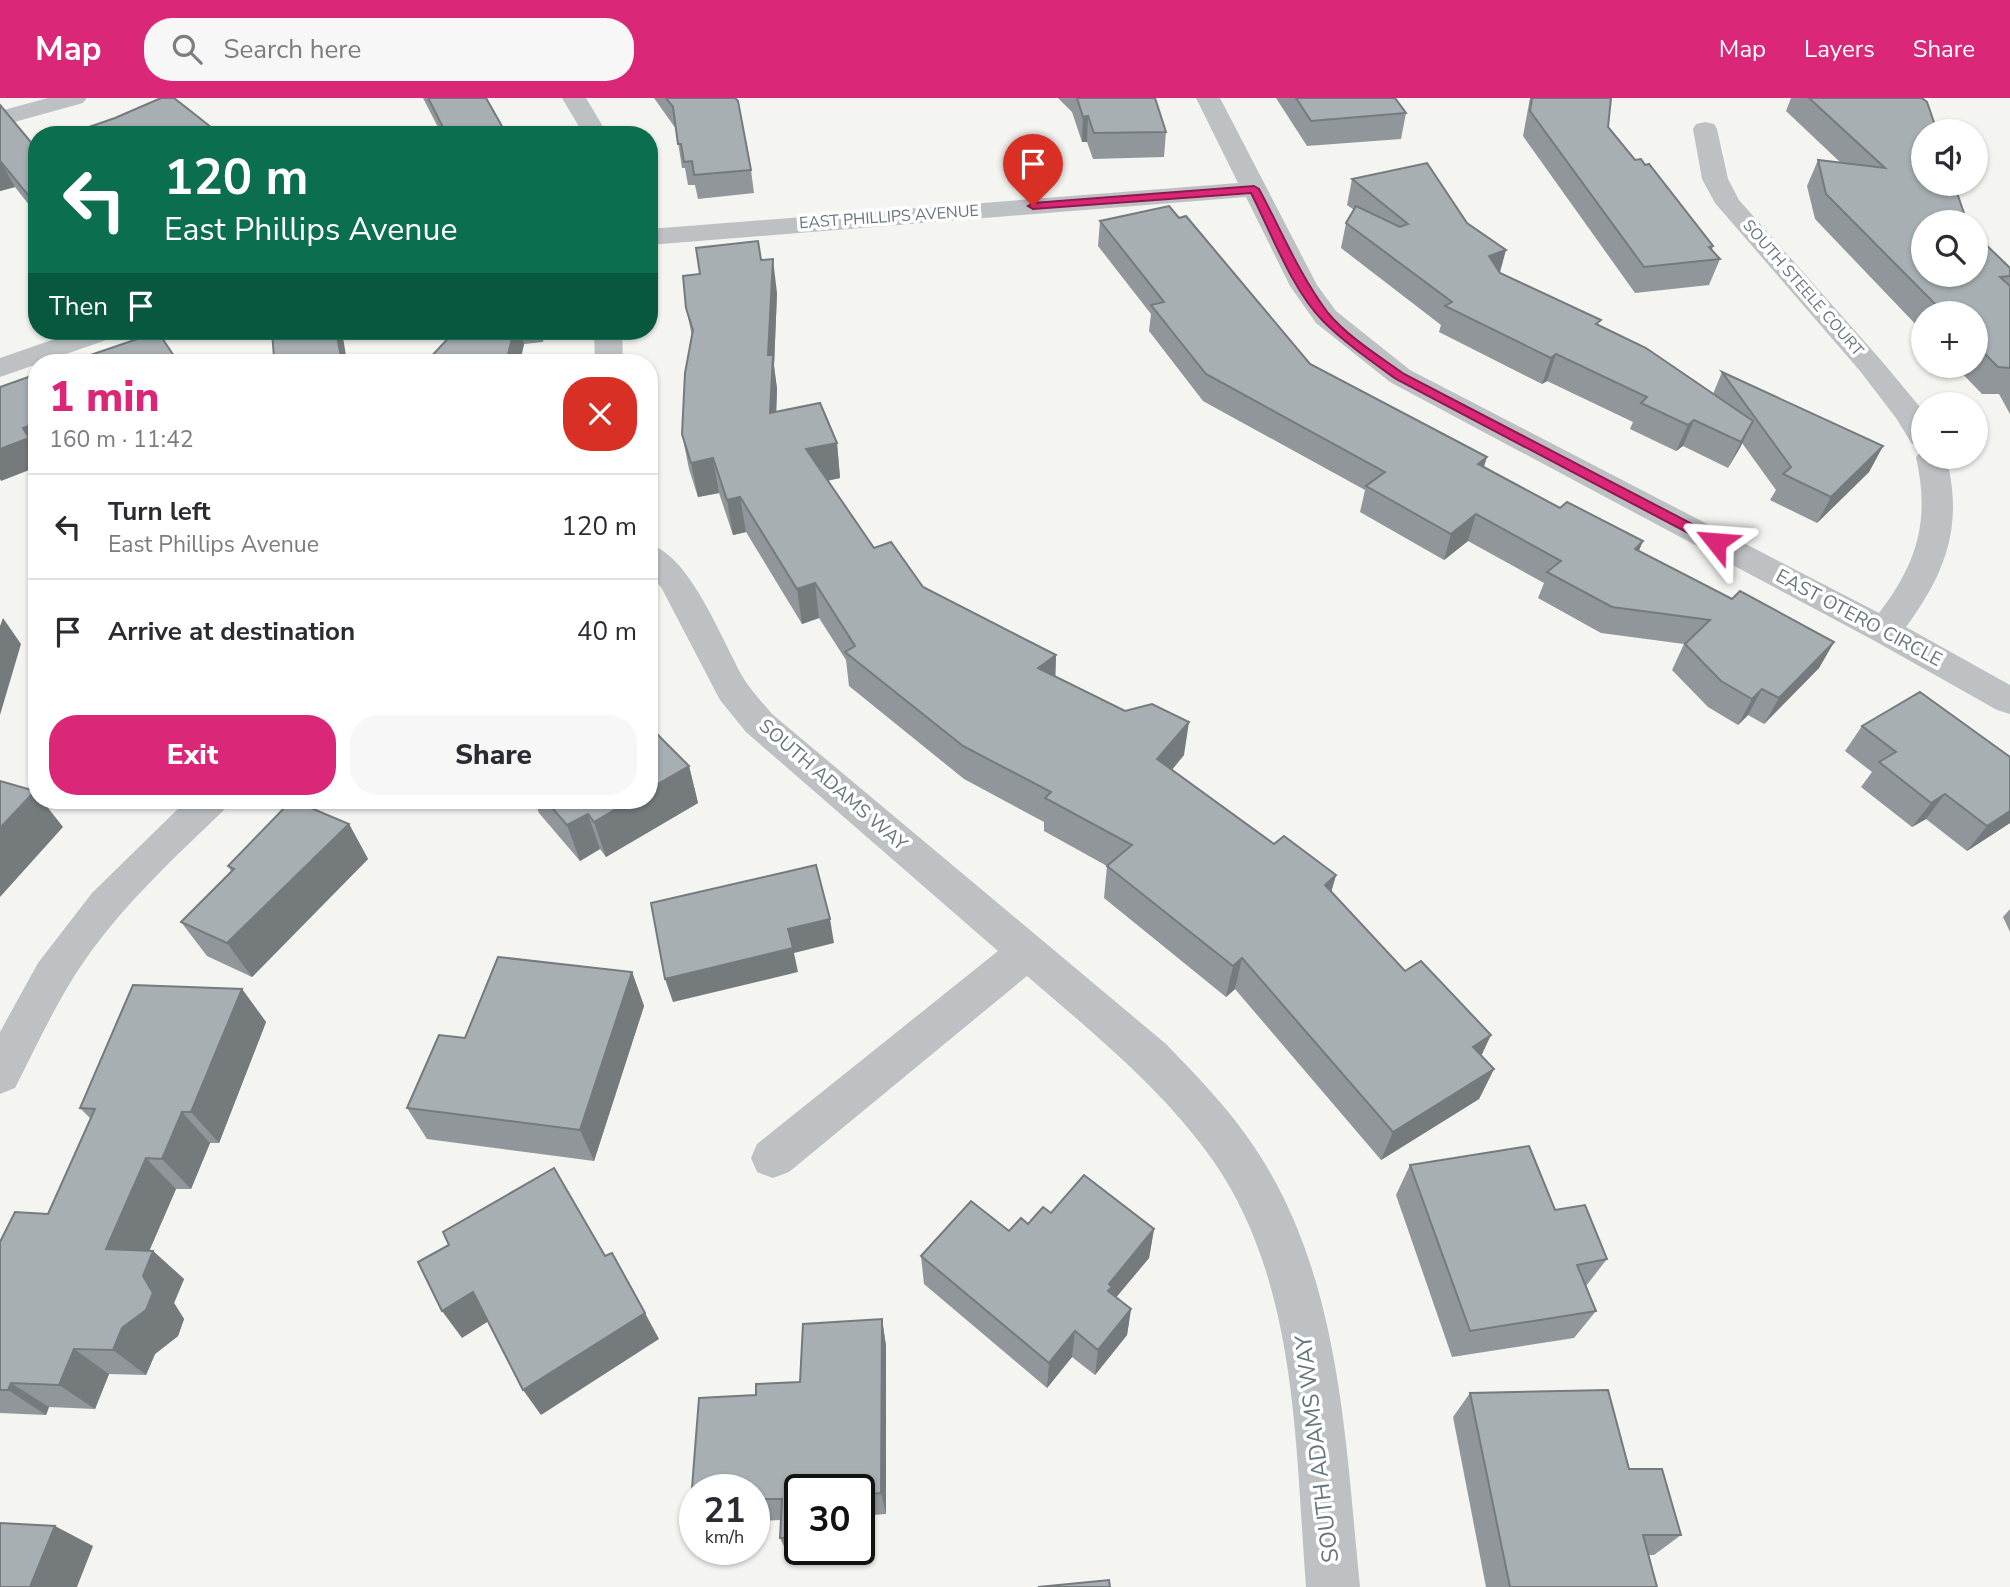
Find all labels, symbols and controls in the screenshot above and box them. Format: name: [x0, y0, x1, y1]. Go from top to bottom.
search box: [144, 18, 634, 81]
text: Map: [35, 27, 102, 72]
icon: search: [168, 30, 206, 68]
text: Search here: [224, 32, 361, 67]
text: Map: [1719, 33, 1766, 65]
text: Layers: [1804, 33, 1875, 65]
text: Share: [1913, 33, 1975, 65]
map controls: [1911, 119, 1988, 469]
button: sound: [1911, 119, 1988, 196]
pin: [1003, 134, 1063, 206]
text: 120 m: [164, 144, 308, 211]
icon: arrive: [1014, 145, 1052, 183]
icon: left: [49, 154, 140, 245]
street label: EAST PHILLIPS AVENUE: [798, 200, 980, 234]
text: East Phillips Avenue: [164, 208, 457, 251]
button: search: [1911, 210, 1988, 287]
street label: SOUTH STEELE COURT: [1738, 215, 1869, 361]
icon: arrive: [122, 287, 160, 325]
text: Then: [49, 289, 108, 324]
button: +: [1911, 301, 1988, 378]
text: 1 min: [49, 369, 159, 426]
button: close: [563, 377, 637, 451]
button: −: [1911, 392, 1988, 469]
text: 160 m · 11:42: [49, 424, 194, 455]
text: Turn left: [108, 494, 211, 529]
position arrow: [1679, 505, 1753, 579]
icon: left: [49, 508, 87, 546]
text: 120 m: [561, 509, 637, 544]
text: East Phillips Avenue: [108, 529, 319, 560]
street label: EAST OTERO CIRCLE: [1771, 563, 1947, 673]
icon: arrive: [49, 613, 87, 651]
text: Arrive at destination: [108, 614, 355, 649]
text: 40 m: [577, 614, 637, 649]
street label: SOUTH ADAMS WAY: [753, 713, 913, 857]
button: Exit: [49, 715, 336, 795]
button: Share: [350, 715, 637, 795]
street label: SOUTH ADAMS WAY: [1288, 1333, 1346, 1564]
speed limit sign: 30: [784, 1474, 875, 1565]
text: 21: [703, 1487, 746, 1534]
text: km/h: [705, 1525, 744, 1549]

